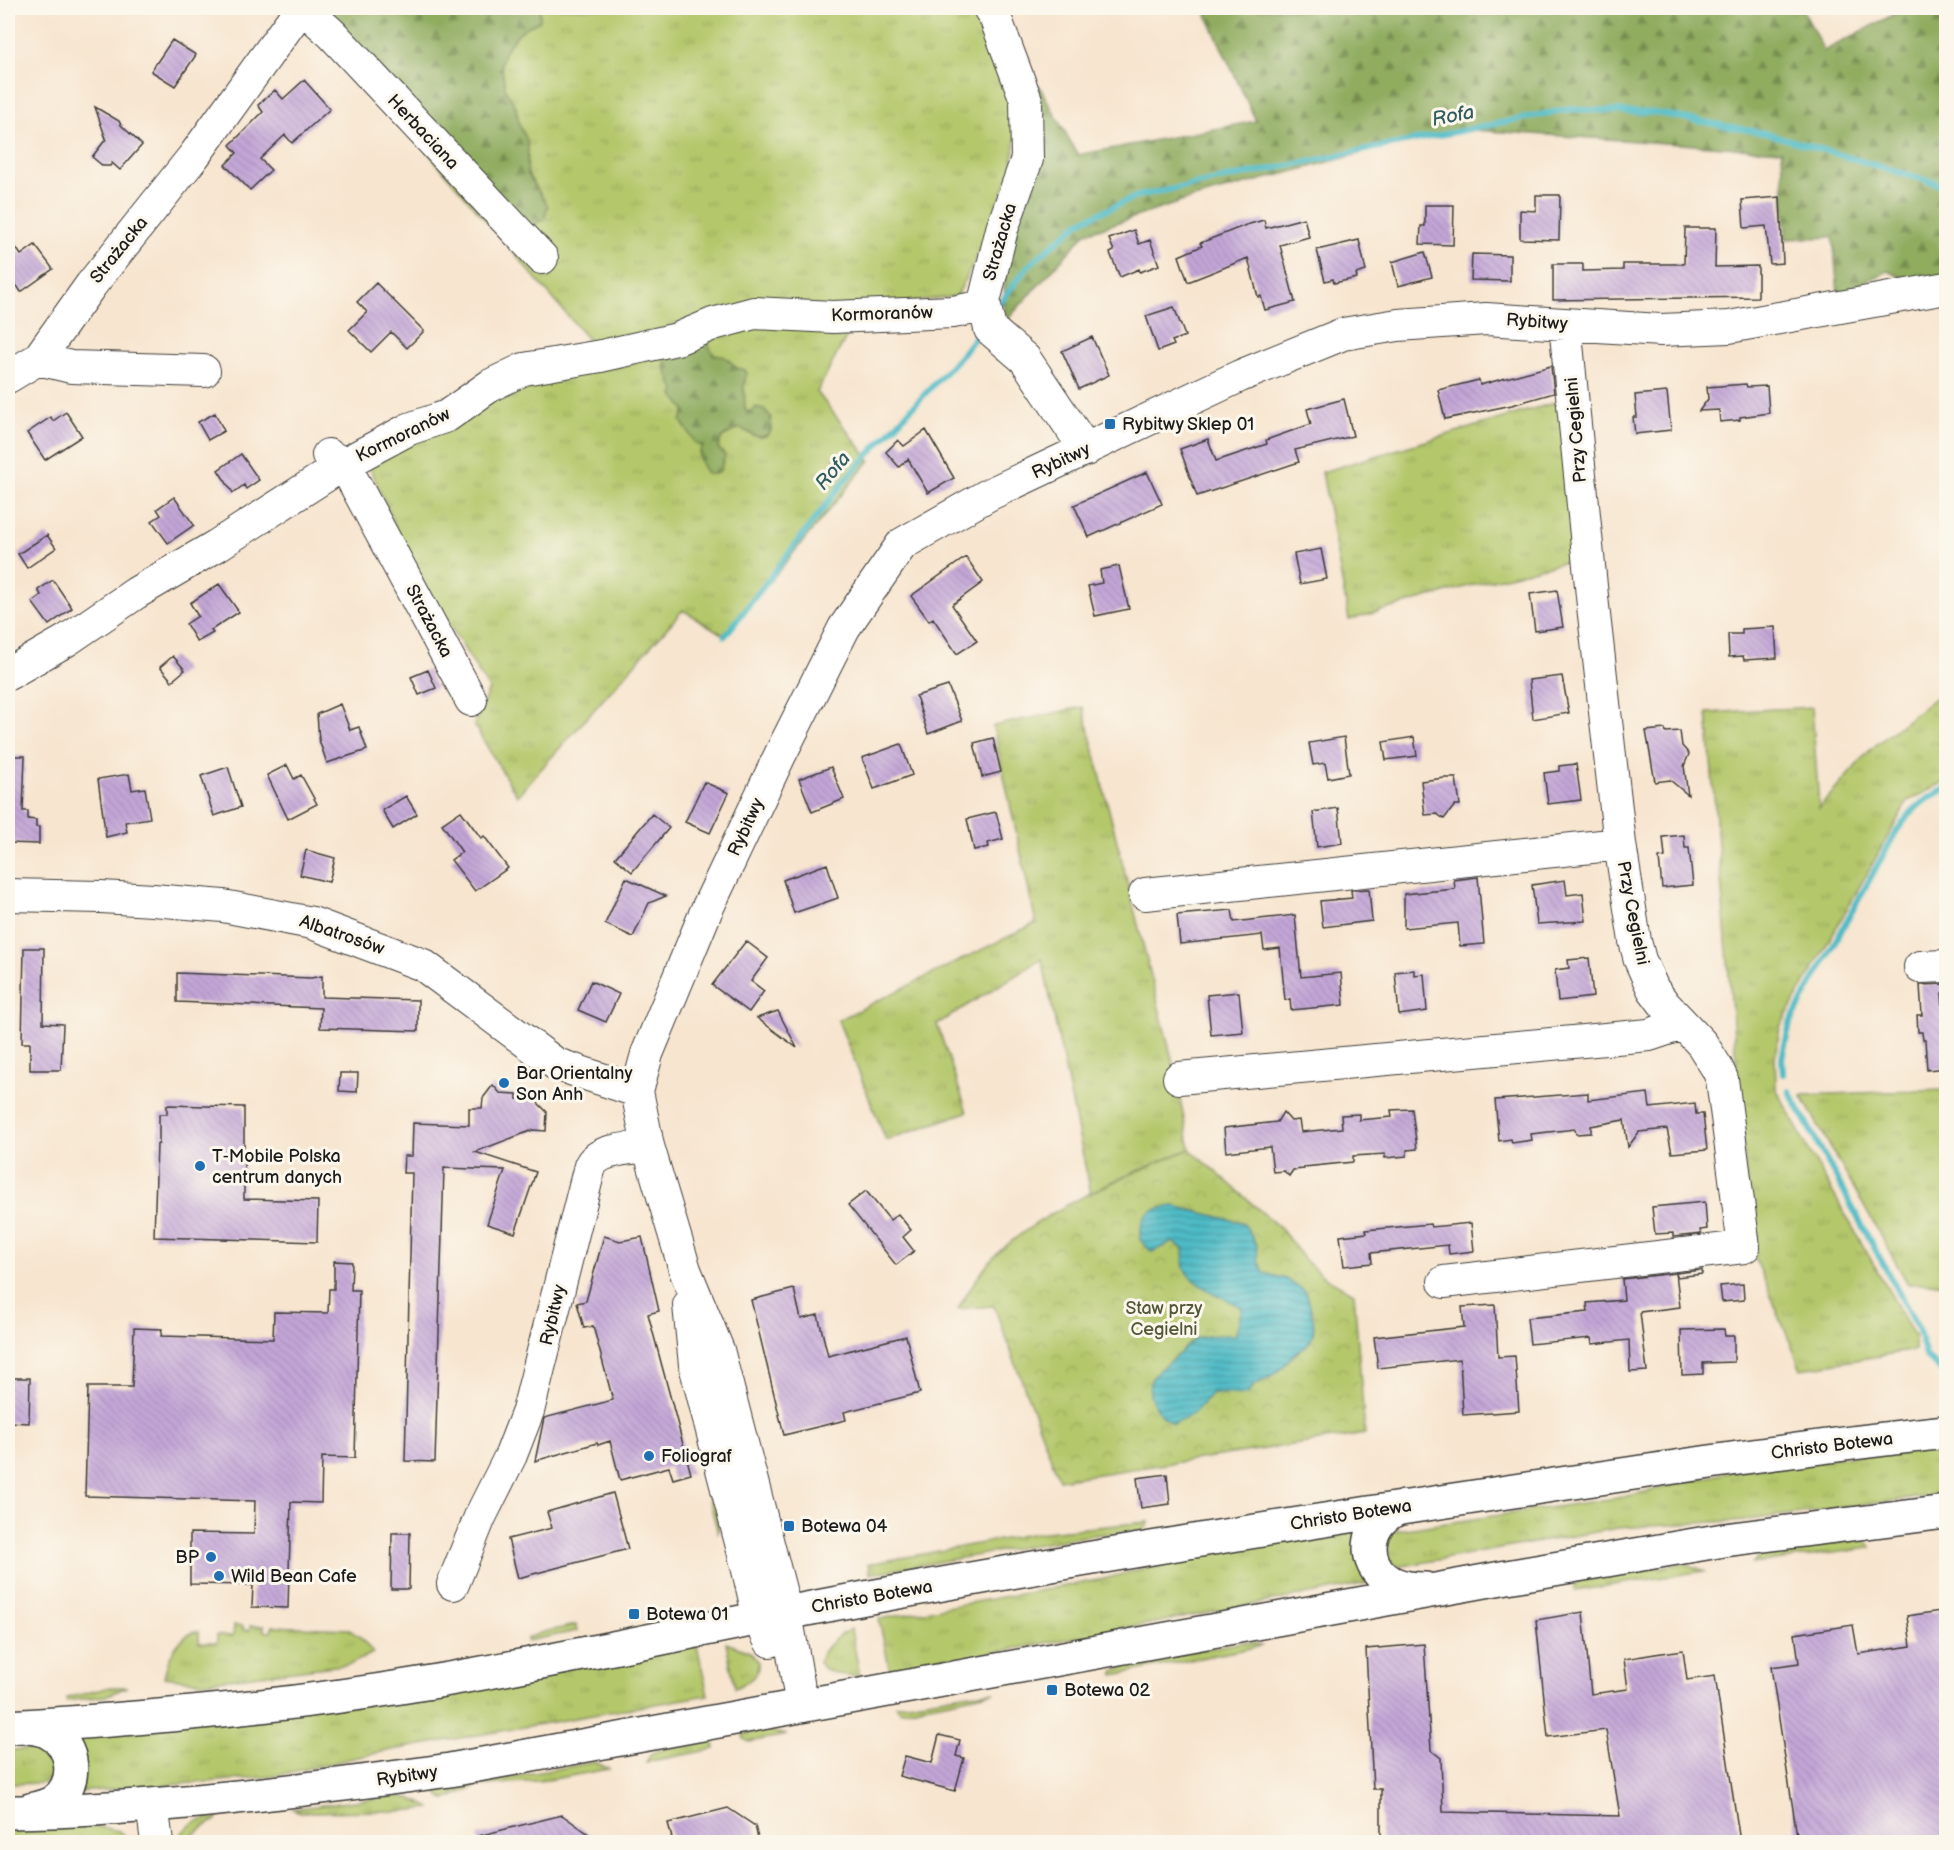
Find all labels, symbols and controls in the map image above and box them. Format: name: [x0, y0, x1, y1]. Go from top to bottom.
street label: Herbaciana: [383, 90, 463, 174]
water label: Rofa: [1430, 100, 1476, 132]
street label: Strażacka: [979, 201, 1021, 283]
street label: Strażacka: [86, 212, 152, 288]
street label: Kormoranów: [831, 302, 933, 326]
street label: Rybitwy: [1505, 309, 1569, 335]
street label: Przy Cegielni: [1561, 376, 1591, 484]
street label: Kormoranów: [353, 403, 453, 467]
place label: Rybitwy Sklep 01: [1122, 414, 1254, 435]
marker: Rybitwy Sklep 01: [1103, 417, 1117, 431]
street label: Rybitwy: [1029, 438, 1094, 484]
water label: Rofa: [810, 447, 856, 495]
street label: Strażacka: [401, 581, 457, 661]
street label: Rybitwy: [723, 794, 769, 859]
street label: Przy Cegielni: [1613, 859, 1653, 967]
street label: Albatrosów: [297, 911, 387, 959]
place label: Bar Orientalny Son Anh: [516, 1063, 633, 1105]
marker: Bar Orientalny Son Anh: [497, 1076, 511, 1090]
place label: T‑Mobile Polska centrum danych: [212, 1146, 342, 1188]
marker: T‑Mobile Polska centrum danych: [193, 1159, 207, 1173]
street label: Rybitwy: [536, 1282, 570, 1347]
park label: Staw przy Cegielni: [1126, 1298, 1203, 1340]
street label: Christo Botewa: [1770, 1428, 1894, 1464]
place label: Foliograf: [661, 1446, 733, 1467]
marker: Foliograf: [642, 1449, 656, 1463]
street label: Christo Botewa: [1289, 1495, 1413, 1535]
place label: Botewa 04: [801, 1516, 888, 1537]
marker: Botewa 04: [782, 1519, 796, 1533]
place label: BP: [175, 1547, 200, 1568]
marker: BP: [204, 1550, 218, 1564]
place label: Wild Bean Cafe: [231, 1566, 357, 1587]
marker: Wild Bean Cafe: [212, 1569, 226, 1583]
street label: Christo Botewa: [810, 1576, 934, 1618]
place label: Botewa 01: [646, 1604, 729, 1625]
marker: Botewa 01: [627, 1607, 641, 1621]
place label: Botewa 02: [1064, 1680, 1151, 1701]
marker: Botewa 02: [1045, 1683, 1059, 1697]
street label: Rybitwy: [375, 1761, 440, 1791]

